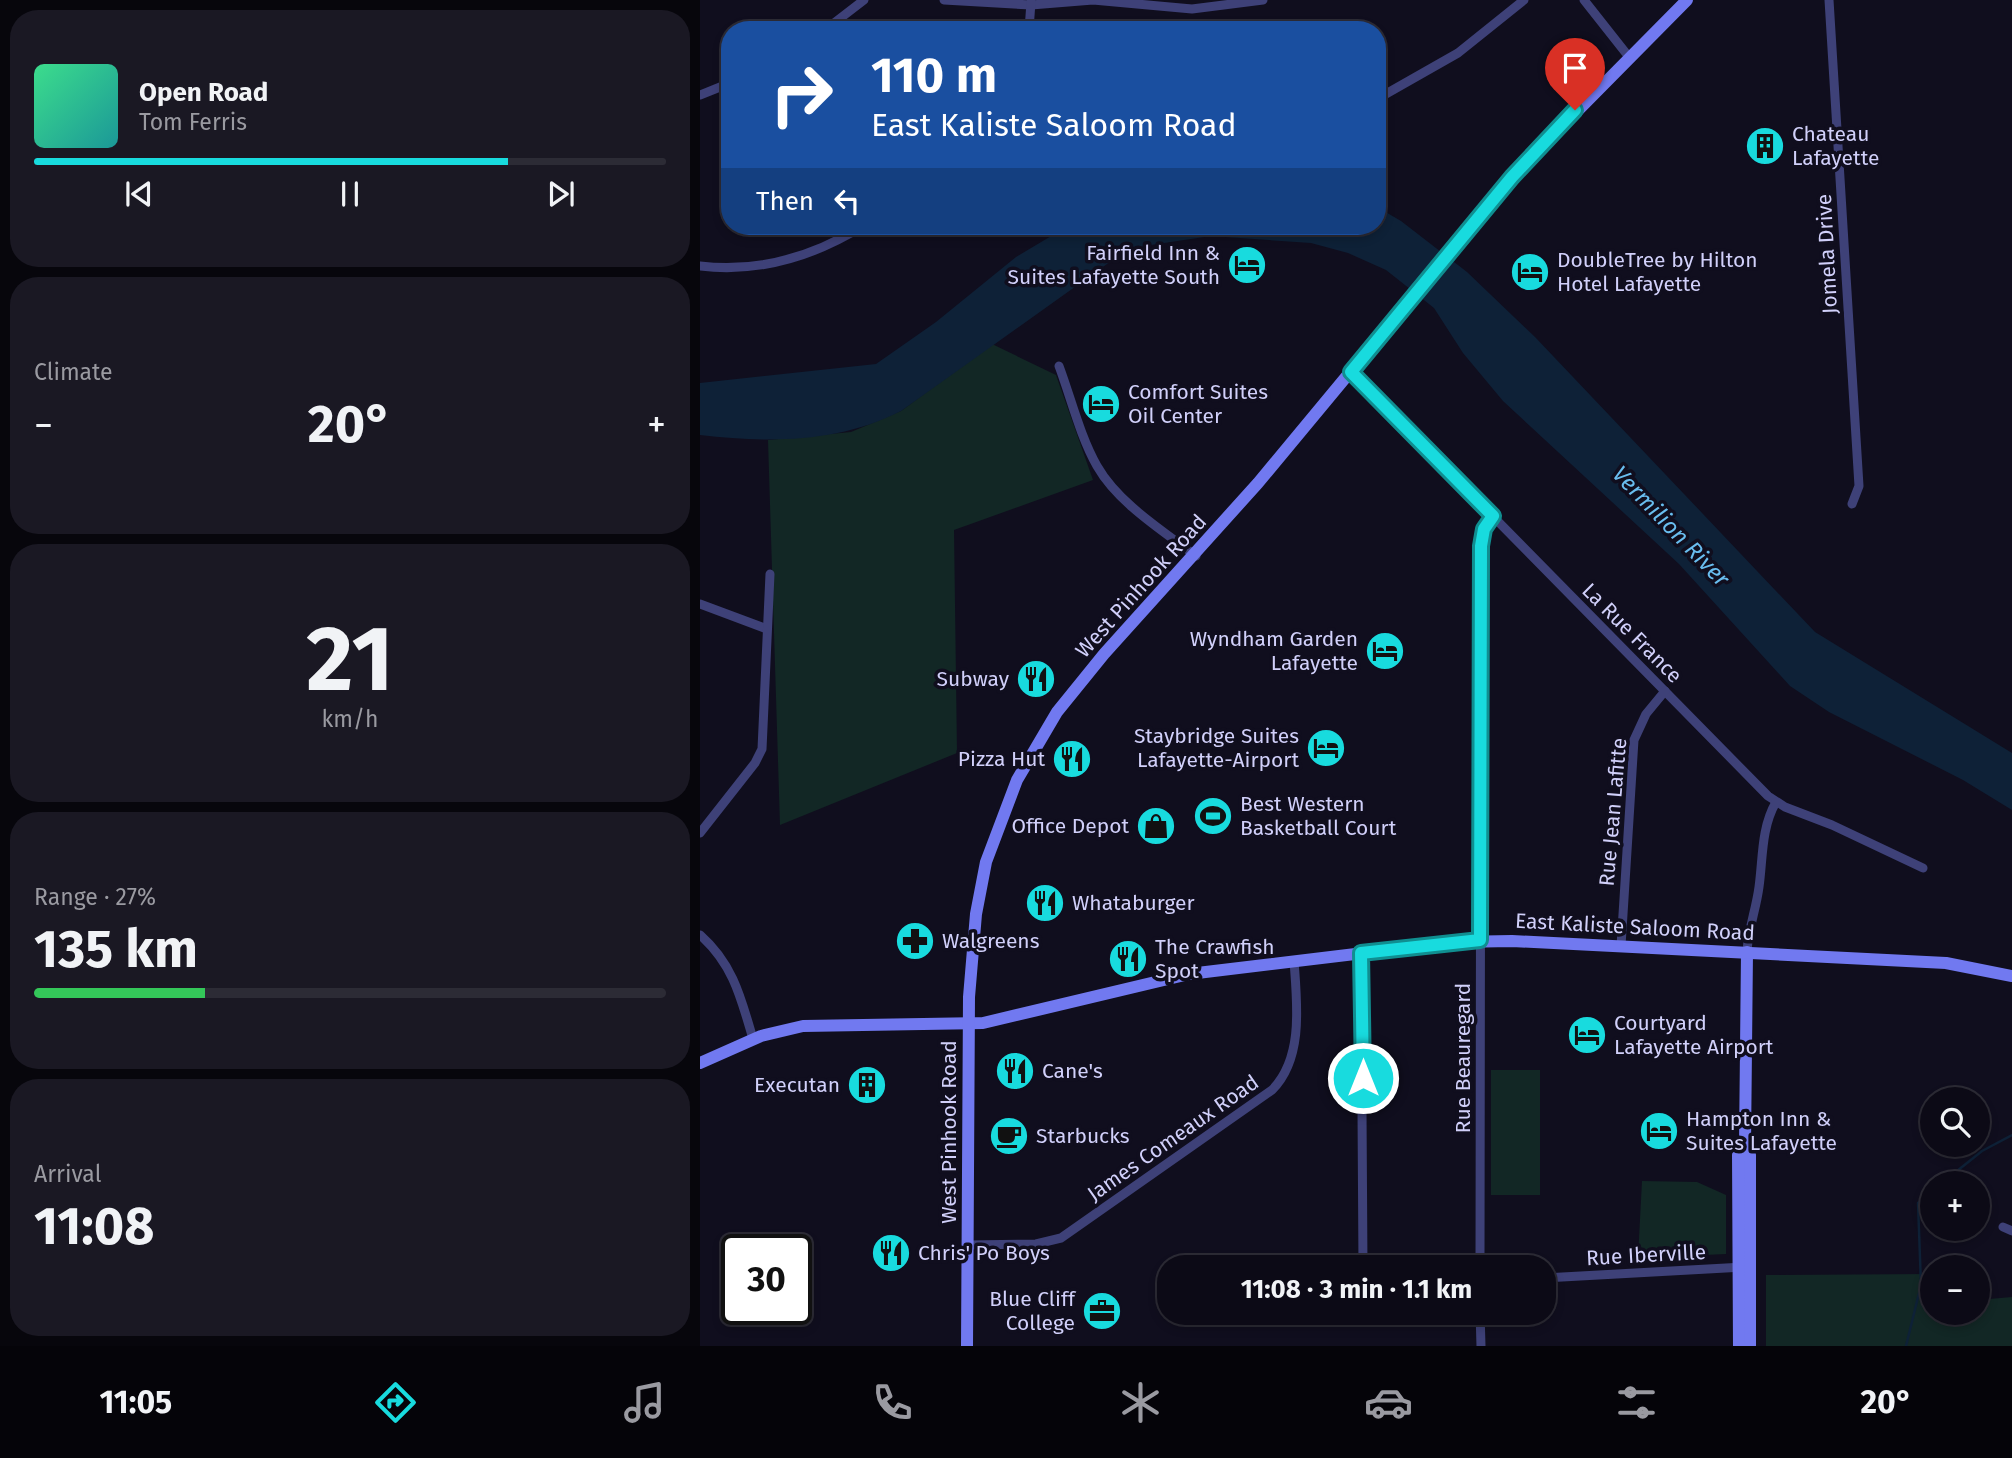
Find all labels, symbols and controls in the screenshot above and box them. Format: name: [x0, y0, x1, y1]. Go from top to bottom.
pin: [1545, 38, 1605, 110]
text: 110 m: [871, 46, 997, 105]
icon: right: [756, 49, 847, 140]
icon: arrive: [1556, 49, 1594, 87]
text: Open Road: [139, 77, 268, 108]
text: East Kaliste Saloom Road: [871, 106, 1237, 144]
text: Tom Ferris: [139, 108, 247, 136]
place label: Chateau Lafayette: [1792, 121, 1879, 171]
building icon: Chateau Lafayette: [1744, 125, 1786, 167]
icon: previous: [120, 175, 158, 213]
icon: pause: [331, 175, 369, 213]
icon: next: [542, 175, 580, 213]
icon: left: [828, 182, 866, 220]
text: Then: [756, 186, 814, 217]
street label: Jomela Drive: [1811, 193, 1843, 315]
place label: Fairfield Inn & Suites Lafayette South: [1008, 240, 1220, 290]
hotel icon: Fairfield Inn & Suites Lafayette South: [1226, 244, 1268, 286]
place label: DoubleTree by Hilton Hotel Lafayette: [1557, 247, 1758, 297]
hotel icon: DoubleTree by Hilton Hotel Lafayette: [1509, 251, 1551, 293]
text: Climate: [34, 358, 113, 386]
place label: Comfort Suites Oil Center: [1128, 379, 1268, 429]
hotel icon: Comfort Suites Oil Center: [1080, 383, 1122, 425]
text: 20°: [308, 393, 392, 456]
text: −: [34, 402, 53, 448]
text: +: [647, 402, 666, 448]
water label: Vermilion River: [1607, 460, 1736, 593]
street label: West Pinhook Road: [1070, 509, 1212, 663]
street label: La Rue France: [1577, 578, 1687, 688]
text: 21: [306, 605, 394, 714]
place label: Wyndham Garden Lafayette: [1190, 626, 1358, 676]
hotel icon: Wyndham Garden Lafayette: [1364, 630, 1406, 672]
restaurant icon: Subway: [1015, 658, 1057, 700]
place label: Subway: [937, 666, 1010, 692]
text: km/h: [322, 705, 378, 733]
place label: Staybridge Suites Lafayette-Airport: [1134, 723, 1299, 773]
hotel icon: Staybridge Suites Lafayette-Airport: [1305, 727, 1347, 769]
street label: Rue Jean Lafitte: [1594, 737, 1632, 887]
restaurant icon: Pizza Hut: [1051, 738, 1093, 780]
place label: Pizza Hut: [958, 746, 1045, 772]
place label: Best Western Basketball Court: [1240, 791, 1397, 841]
sports icon: Best Western Basketball Court: [1192, 795, 1234, 837]
shop icon: Office Depot: [1135, 805, 1177, 847]
place label: Office Depot: [1011, 813, 1129, 839]
restaurant icon: Whataburger: [1024, 882, 1066, 924]
text: Range · 27%: [34, 883, 156, 911]
place label: Whataburger: [1072, 890, 1195, 916]
street label: East Kaliste Saloom Road: [1514, 908, 1756, 946]
text: 135 km: [34, 918, 198, 981]
pharmacy icon: Walgreens: [894, 920, 936, 962]
place label: Walgreens: [942, 928, 1040, 954]
place label: The Crawfish Spot: [1155, 934, 1275, 984]
restaurant icon: The Crawfish Spot: [1107, 938, 1149, 980]
street label: Rue Beauregard: [1450, 983, 1476, 1133]
place label: Courtyard Lafayette Airport: [1614, 1010, 1774, 1060]
hotel icon: Courtyard Lafayette Airport: [1566, 1014, 1608, 1056]
street label: West Pinhook Road: [936, 1040, 962, 1224]
position arrow: [1326, 1041, 1400, 1115]
restaurant icon: Cane's: [994, 1050, 1036, 1092]
place label: Cane's: [1042, 1058, 1103, 1084]
building icon: Executan: [846, 1064, 888, 1106]
street label: James Comeaux Road: [1082, 1069, 1264, 1207]
place label: Executan: [754, 1072, 840, 1098]
map controls: [1920, 1087, 1990, 1325]
button: search: [1920, 1087, 1990, 1157]
place label: Hampton Inn & Suites Lafayette: [1686, 1106, 1837, 1156]
hotel icon: Hampton Inn & Suites Lafayette: [1638, 1110, 1680, 1152]
cafe icon: Starbucks: [988, 1115, 1030, 1157]
place label: Starbucks: [1036, 1123, 1130, 1149]
text: Arrival: [34, 1160, 101, 1188]
button: +: [1920, 1171, 1990, 1241]
text: 11:08: [34, 1195, 154, 1258]
restaurant icon: Chris' Po Boys: [870, 1232, 912, 1274]
speed limit sign: 30: [721, 1234, 812, 1325]
street label: Rue Iberville: [1585, 1239, 1707, 1271]
place label: Chris' Po Boys: [918, 1240, 1050, 1266]
button: −: [1920, 1255, 1990, 1325]
text: 11:08 · 3 min · 1.1 km: [1241, 1274, 1472, 1305]
place label: Blue Cliff College: [989, 1286, 1077, 1336]
office icon: Blue Cliff College: [1081, 1290, 1123, 1332]
icon: directions: [371, 1378, 420, 1427]
icon: music: [620, 1378, 669, 1427]
icon: phone: [868, 1378, 917, 1427]
icon: climate: [1116, 1378, 1165, 1427]
icon: car: [1364, 1378, 1413, 1427]
icon: filters: [1612, 1378, 1661, 1427]
text: 11:05: [100, 1383, 172, 1421]
text: 20°: [1860, 1383, 1912, 1421]

